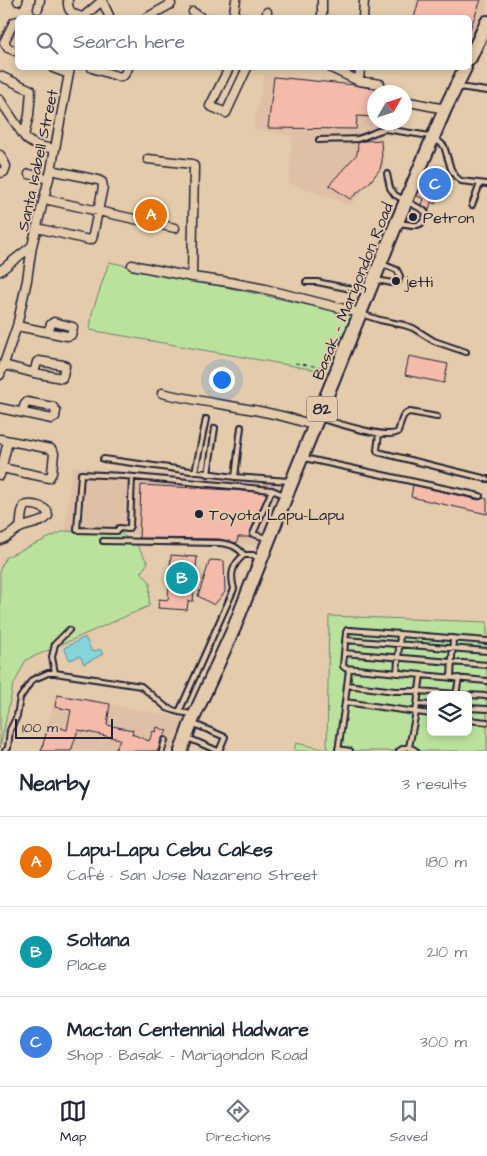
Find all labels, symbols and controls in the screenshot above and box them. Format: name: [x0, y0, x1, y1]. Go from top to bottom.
search box: [15, 15, 472, 70]
icon: search: [33, 29, 61, 57]
text: Search here: [73, 29, 185, 56]
north arrow: [367, 85, 412, 130]
street label: Santa Isabell Street: [12, 87, 64, 233]
pin: C: [419, 165, 451, 203]
pin: A: [135, 196, 167, 234]
street label: Basak - Marigondon Road: [307, 199, 400, 384]
place label: Petron: [423, 207, 474, 229]
marker: Petron: [407, 211, 419, 223]
place label: jetti: [404, 271, 433, 293]
marker: jetti: [390, 275, 402, 287]
your location: [209, 367, 235, 393]
road number: 82: [307, 396, 337, 422]
place label: Toyota Lapu-Lapu: [209, 504, 344, 527]
marker: Toyota Lapu-Lapu: [193, 508, 205, 520]
pin: B: [166, 559, 198, 597]
map controls: [427, 691, 472, 736]
button: layers: [427, 691, 472, 736]
scale bar: [15, 716, 112, 739]
text: 100 m: [22, 718, 58, 738]
text: Nearby: [20, 769, 90, 798]
text: 3 results: [402, 773, 467, 795]
text: Lapu-Lapu Cebu Cakes: [67, 837, 273, 864]
text: A: [31, 851, 41, 873]
text: 180 m: [426, 851, 467, 873]
text: Café · San Jose Nazareno Street: [67, 864, 318, 886]
text: Soltana: [67, 927, 129, 954]
text: B: [30, 941, 42, 963]
text: 210 m: [427, 941, 467, 963]
text: Place: [67, 954, 107, 976]
text: Mactan Centennial Hadware: [67, 1017, 309, 1044]
text: C: [30, 1031, 42, 1053]
text: 300 m: [420, 1031, 467, 1053]
text: Shop · Basak - Marigondon Road: [67, 1044, 308, 1066]
tab: Map: [59, 1097, 87, 1147]
tab: Directions: [206, 1097, 271, 1147]
tab: Saved: [390, 1097, 428, 1147]

